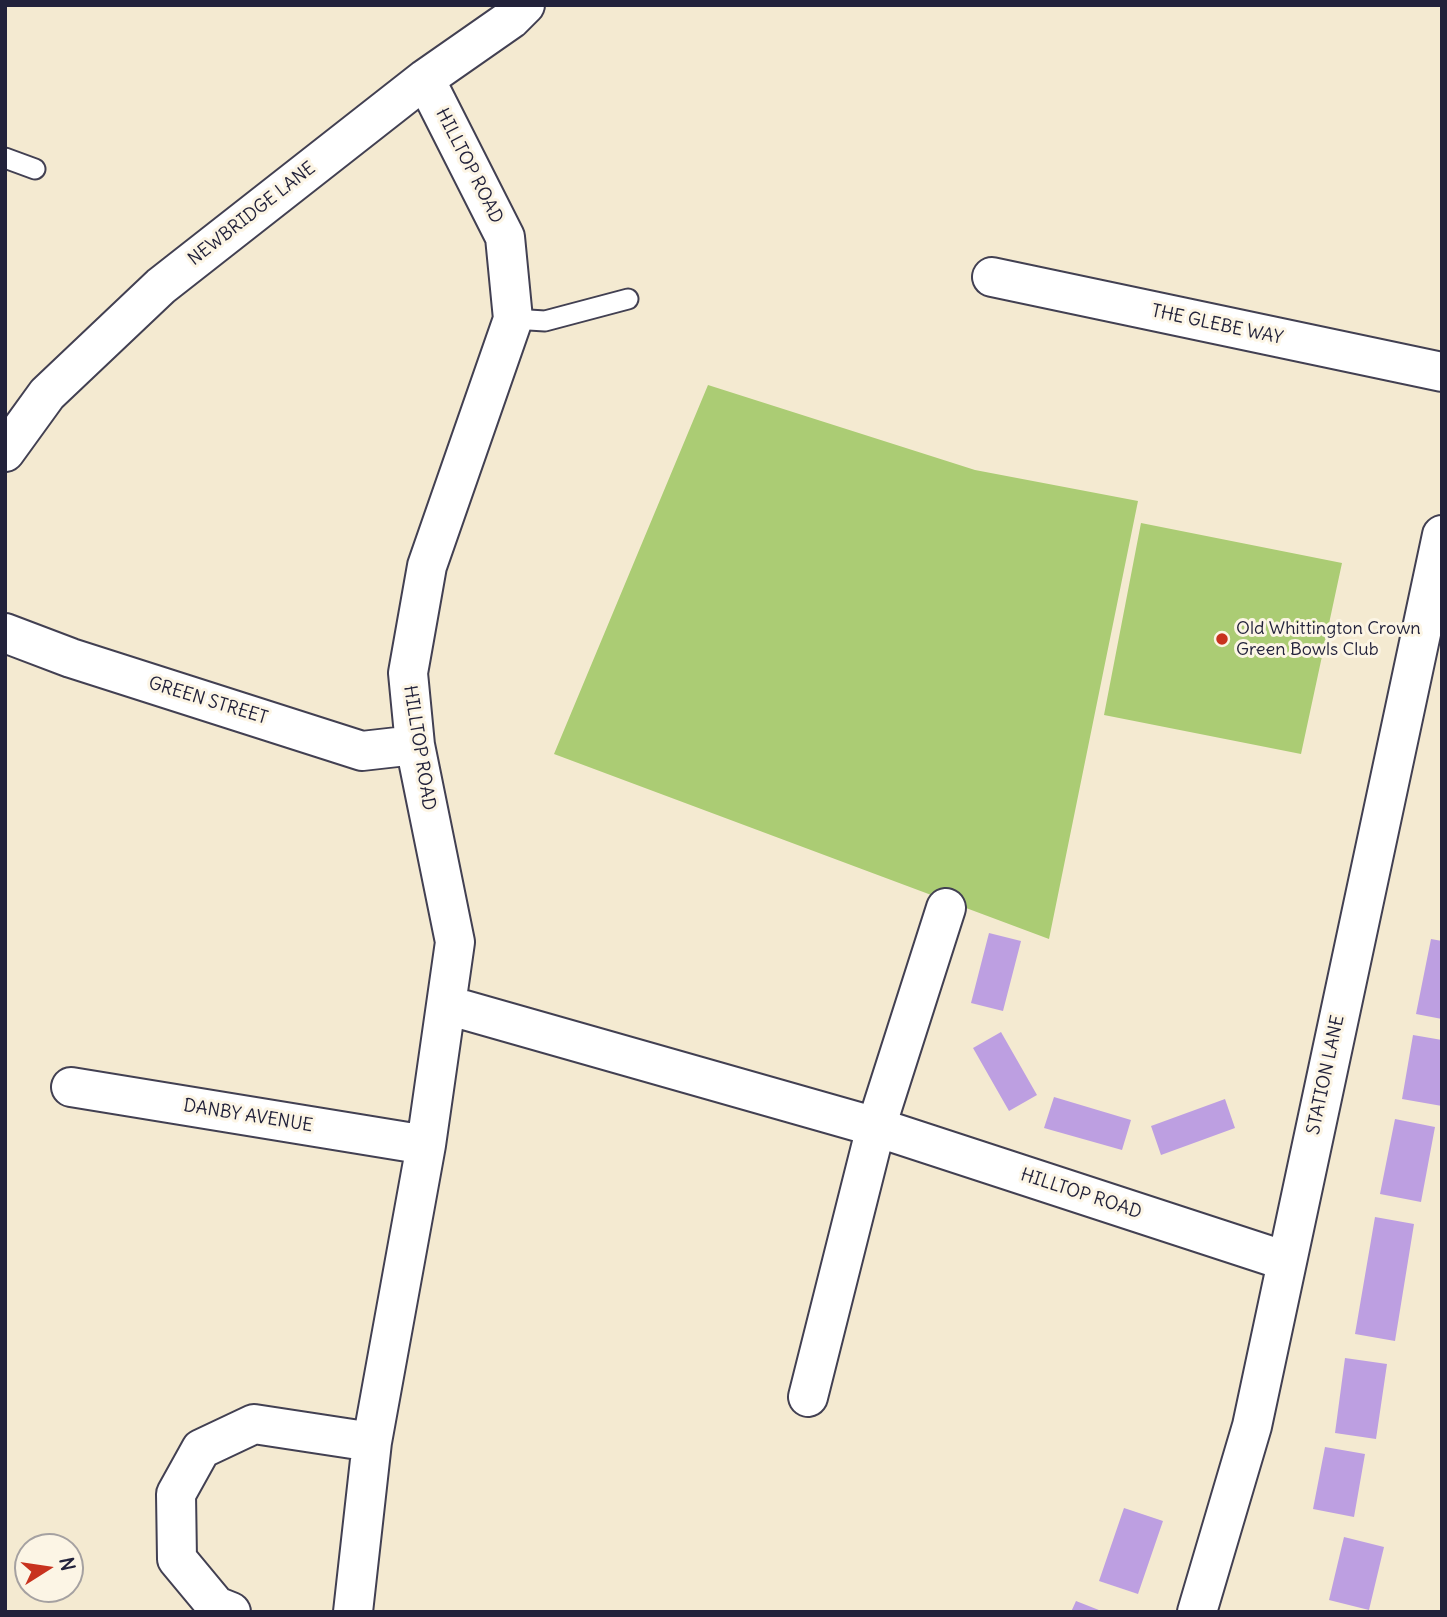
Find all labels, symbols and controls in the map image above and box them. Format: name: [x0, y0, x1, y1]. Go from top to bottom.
street label: HILLTOP ROAD: [431, 105, 507, 227]
street label: NEWBRIDGE LANE: [184, 158, 320, 270]
street label: THE GLEBE WAY: [1149, 301, 1285, 349]
place label: Old Whittington Crown Green Bowls Club: [1236, 618, 1421, 660]
marker: Old Whittington Crown Green Bowls Club: [1214, 631, 1230, 647]
street label: GREEN STREET: [146, 673, 270, 729]
street label: HILLTOP ROAD: [398, 684, 440, 812]
street label: STATION LANE: [1303, 1013, 1349, 1137]
street label: DANBY AVENUE: [182, 1095, 314, 1137]
street label: HILLTOP ROAD: [1018, 1164, 1144, 1224]
north arrow: [14, 1533, 84, 1603]
text: N: [54, 1555, 81, 1573]

